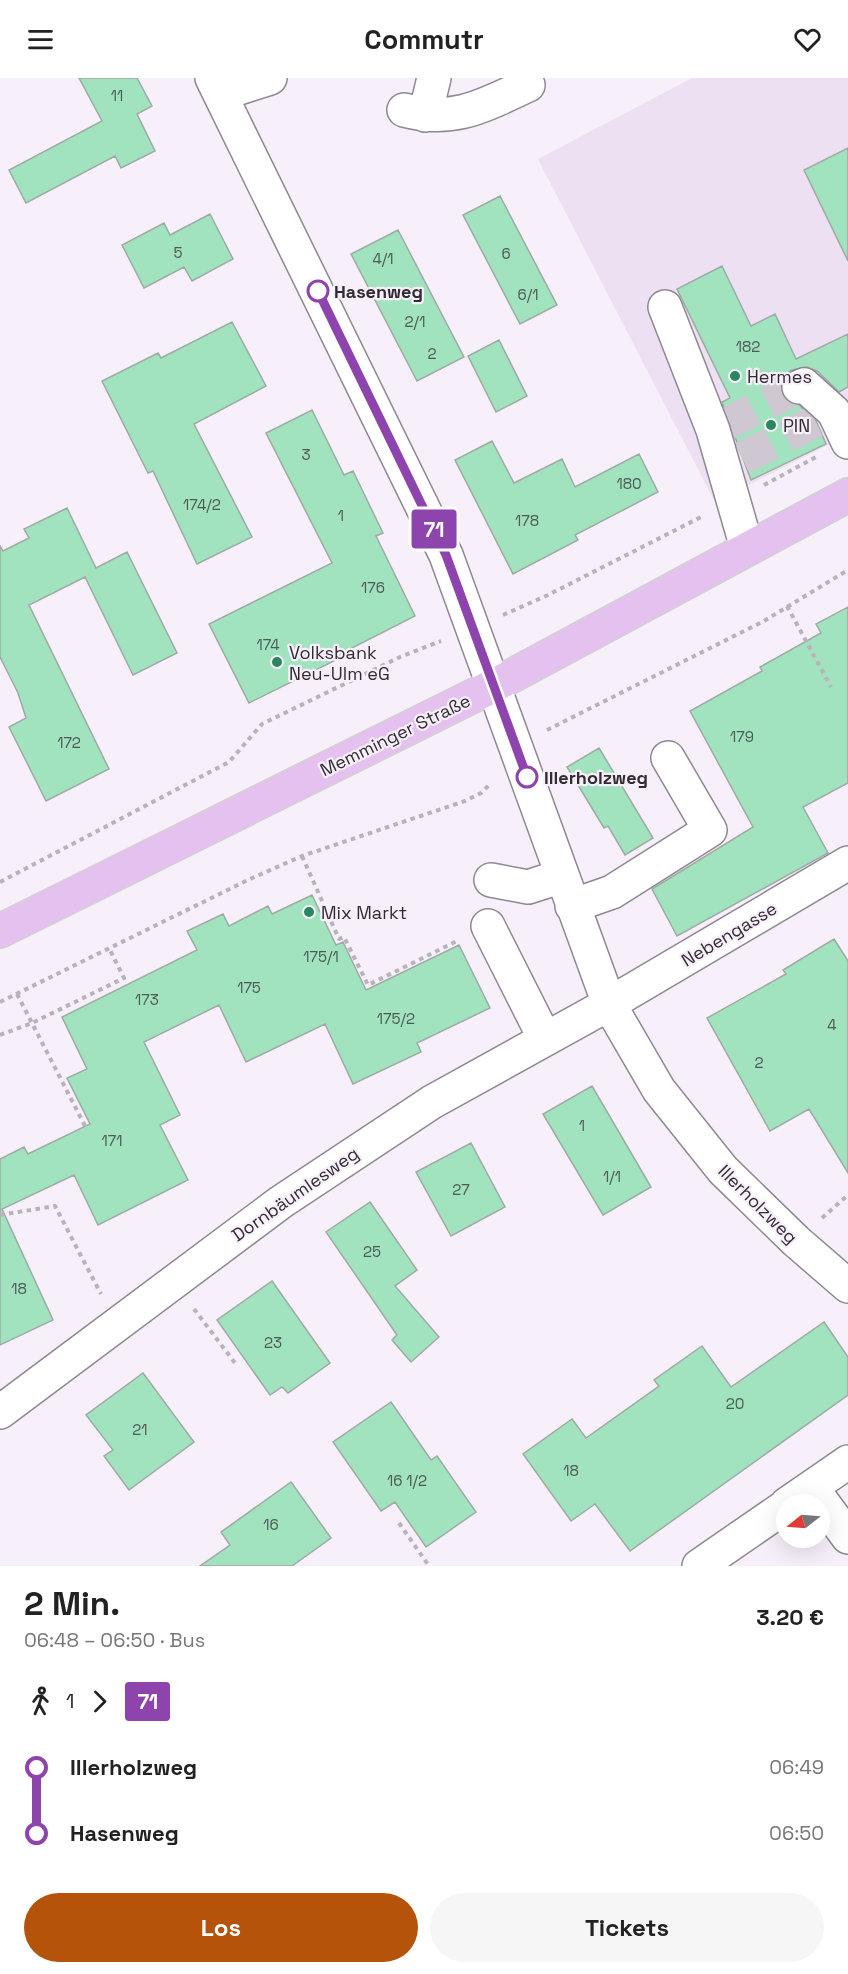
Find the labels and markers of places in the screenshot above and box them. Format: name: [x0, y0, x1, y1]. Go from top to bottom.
marker: Hasenweg: [307, 280, 329, 302]
place label: Hasenweg: [334, 280, 423, 303]
place label: Hermes: [747, 365, 812, 388]
marker: Hermes: [728, 369, 742, 383]
place label: PIN: [783, 414, 810, 437]
marker: PIN: [764, 418, 778, 432]
place label: Volksbank Neu-Ulm eG: [289, 641, 390, 685]
marker: Volksbank Neu-Ulm eG: [270, 655, 284, 669]
marker: Illerholzweg: [516, 766, 538, 788]
place label: Illerholzweg: [544, 766, 648, 789]
place label: Mix Markt: [321, 901, 407, 924]
marker: Mix Markt: [302, 905, 316, 919]

